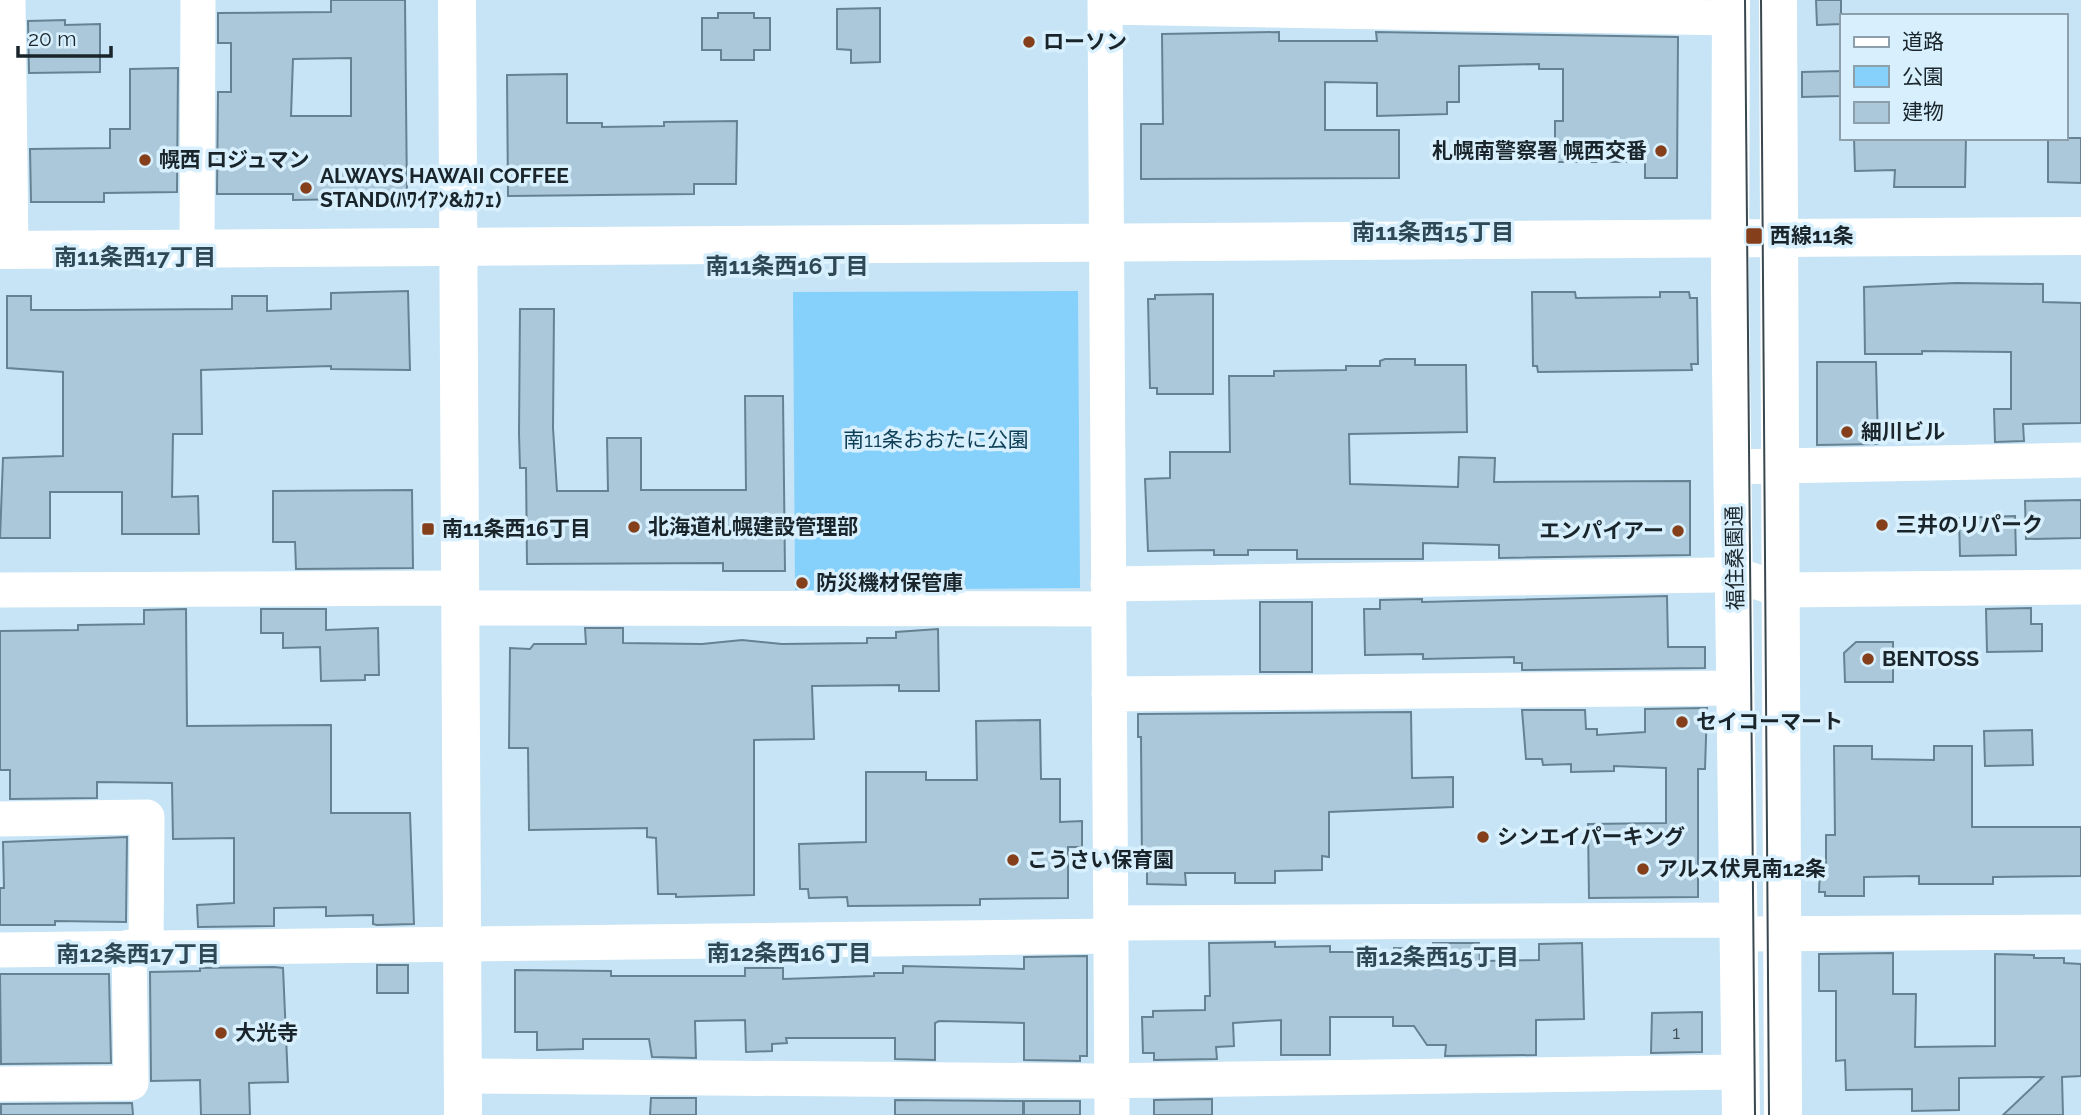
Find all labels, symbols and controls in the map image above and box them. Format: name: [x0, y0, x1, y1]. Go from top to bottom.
scale bar: [18, 14, 110, 58]
legend: [1840, 14, 2067, 140]
text: 20 m: [28, 26, 76, 51]
place label: ローソン: [1043, 29, 1127, 54]
text: 道路: [1902, 29, 1944, 54]
marker: ローソン: [1021, 34, 1037, 50]
text: 公園: [1902, 64, 1944, 89]
text: 建物: [1902, 99, 1944, 124]
place label: 札幌南警察署 幌西交番: [1432, 138, 1647, 163]
marker: 札幌南警察署 幌西交番: [1653, 143, 1669, 159]
place label: 幌西 ロジュマン: [159, 147, 310, 172]
marker: 幌西 ロジュマン: [137, 152, 153, 168]
place label: ALWAYS HAWAII COFFEE STAND(ﾊﾜｲｱﾝ&ｶﾌｪ): [320, 163, 569, 212]
marker: ALWAYS HAWAII COFFEE STAND(ﾊﾜｲｱﾝ&ｶﾌｪ): [298, 180, 314, 196]
district label: 南11条西15丁目: [1352, 218, 1514, 245]
place label: 西線11条: [1770, 223, 1854, 248]
marker: 西線11条: [1744, 226, 1764, 246]
district label: 南11条西17丁目: [54, 243, 216, 270]
district label: 南11条西16丁目: [705, 252, 869, 279]
place label: 細川ビル: [1861, 419, 1945, 444]
marker: 細川ビル: [1839, 424, 1855, 440]
park label: 南11条おおたに公園: [843, 427, 1029, 452]
street label: 福住桑園通: [1721, 505, 1748, 611]
place label: 三井のリパーク: [1896, 512, 2043, 537]
place label: 北海道札幌建設管理部: [648, 514, 858, 539]
place label: 南11条西16丁目: [442, 516, 591, 541]
marker: 三井のリパーク: [1874, 517, 1890, 533]
place label: エンパイアー: [1539, 518, 1664, 543]
marker: 北海道札幌建設管理部: [626, 519, 642, 535]
marker: 南11条西16丁目: [420, 521, 436, 537]
marker: エンパイアー: [1670, 523, 1686, 539]
place label: 防災機材保管庫: [816, 570, 963, 595]
marker: 防災機材保管庫: [794, 575, 810, 591]
place label: BENTOSS: [1882, 646, 1979, 671]
marker: BENTOSS: [1860, 651, 1876, 667]
place label: セイコーマート: [1696, 709, 1843, 734]
marker: セイコーマート: [1674, 714, 1690, 730]
place label: シンエイパーキング: [1497, 824, 1685, 849]
marker: シンエイパーキング: [1475, 829, 1491, 845]
place label: こうさい保育園: [1027, 847, 1174, 872]
marker: こうさい保育園: [1005, 852, 1021, 868]
place label: アルス伏見南12条: [1657, 856, 1826, 881]
marker: アルス伏見南12条: [1635, 861, 1651, 877]
district label: 南12条西16丁目: [707, 939, 871, 966]
district label: 南12条西17丁目: [56, 940, 220, 967]
district label: 南12条西15丁目: [1355, 943, 1519, 970]
place label: 大光寺: [235, 1020, 298, 1045]
house number: 1: [1672, 1022, 1680, 1043]
marker: 大光寺: [213, 1025, 229, 1041]

